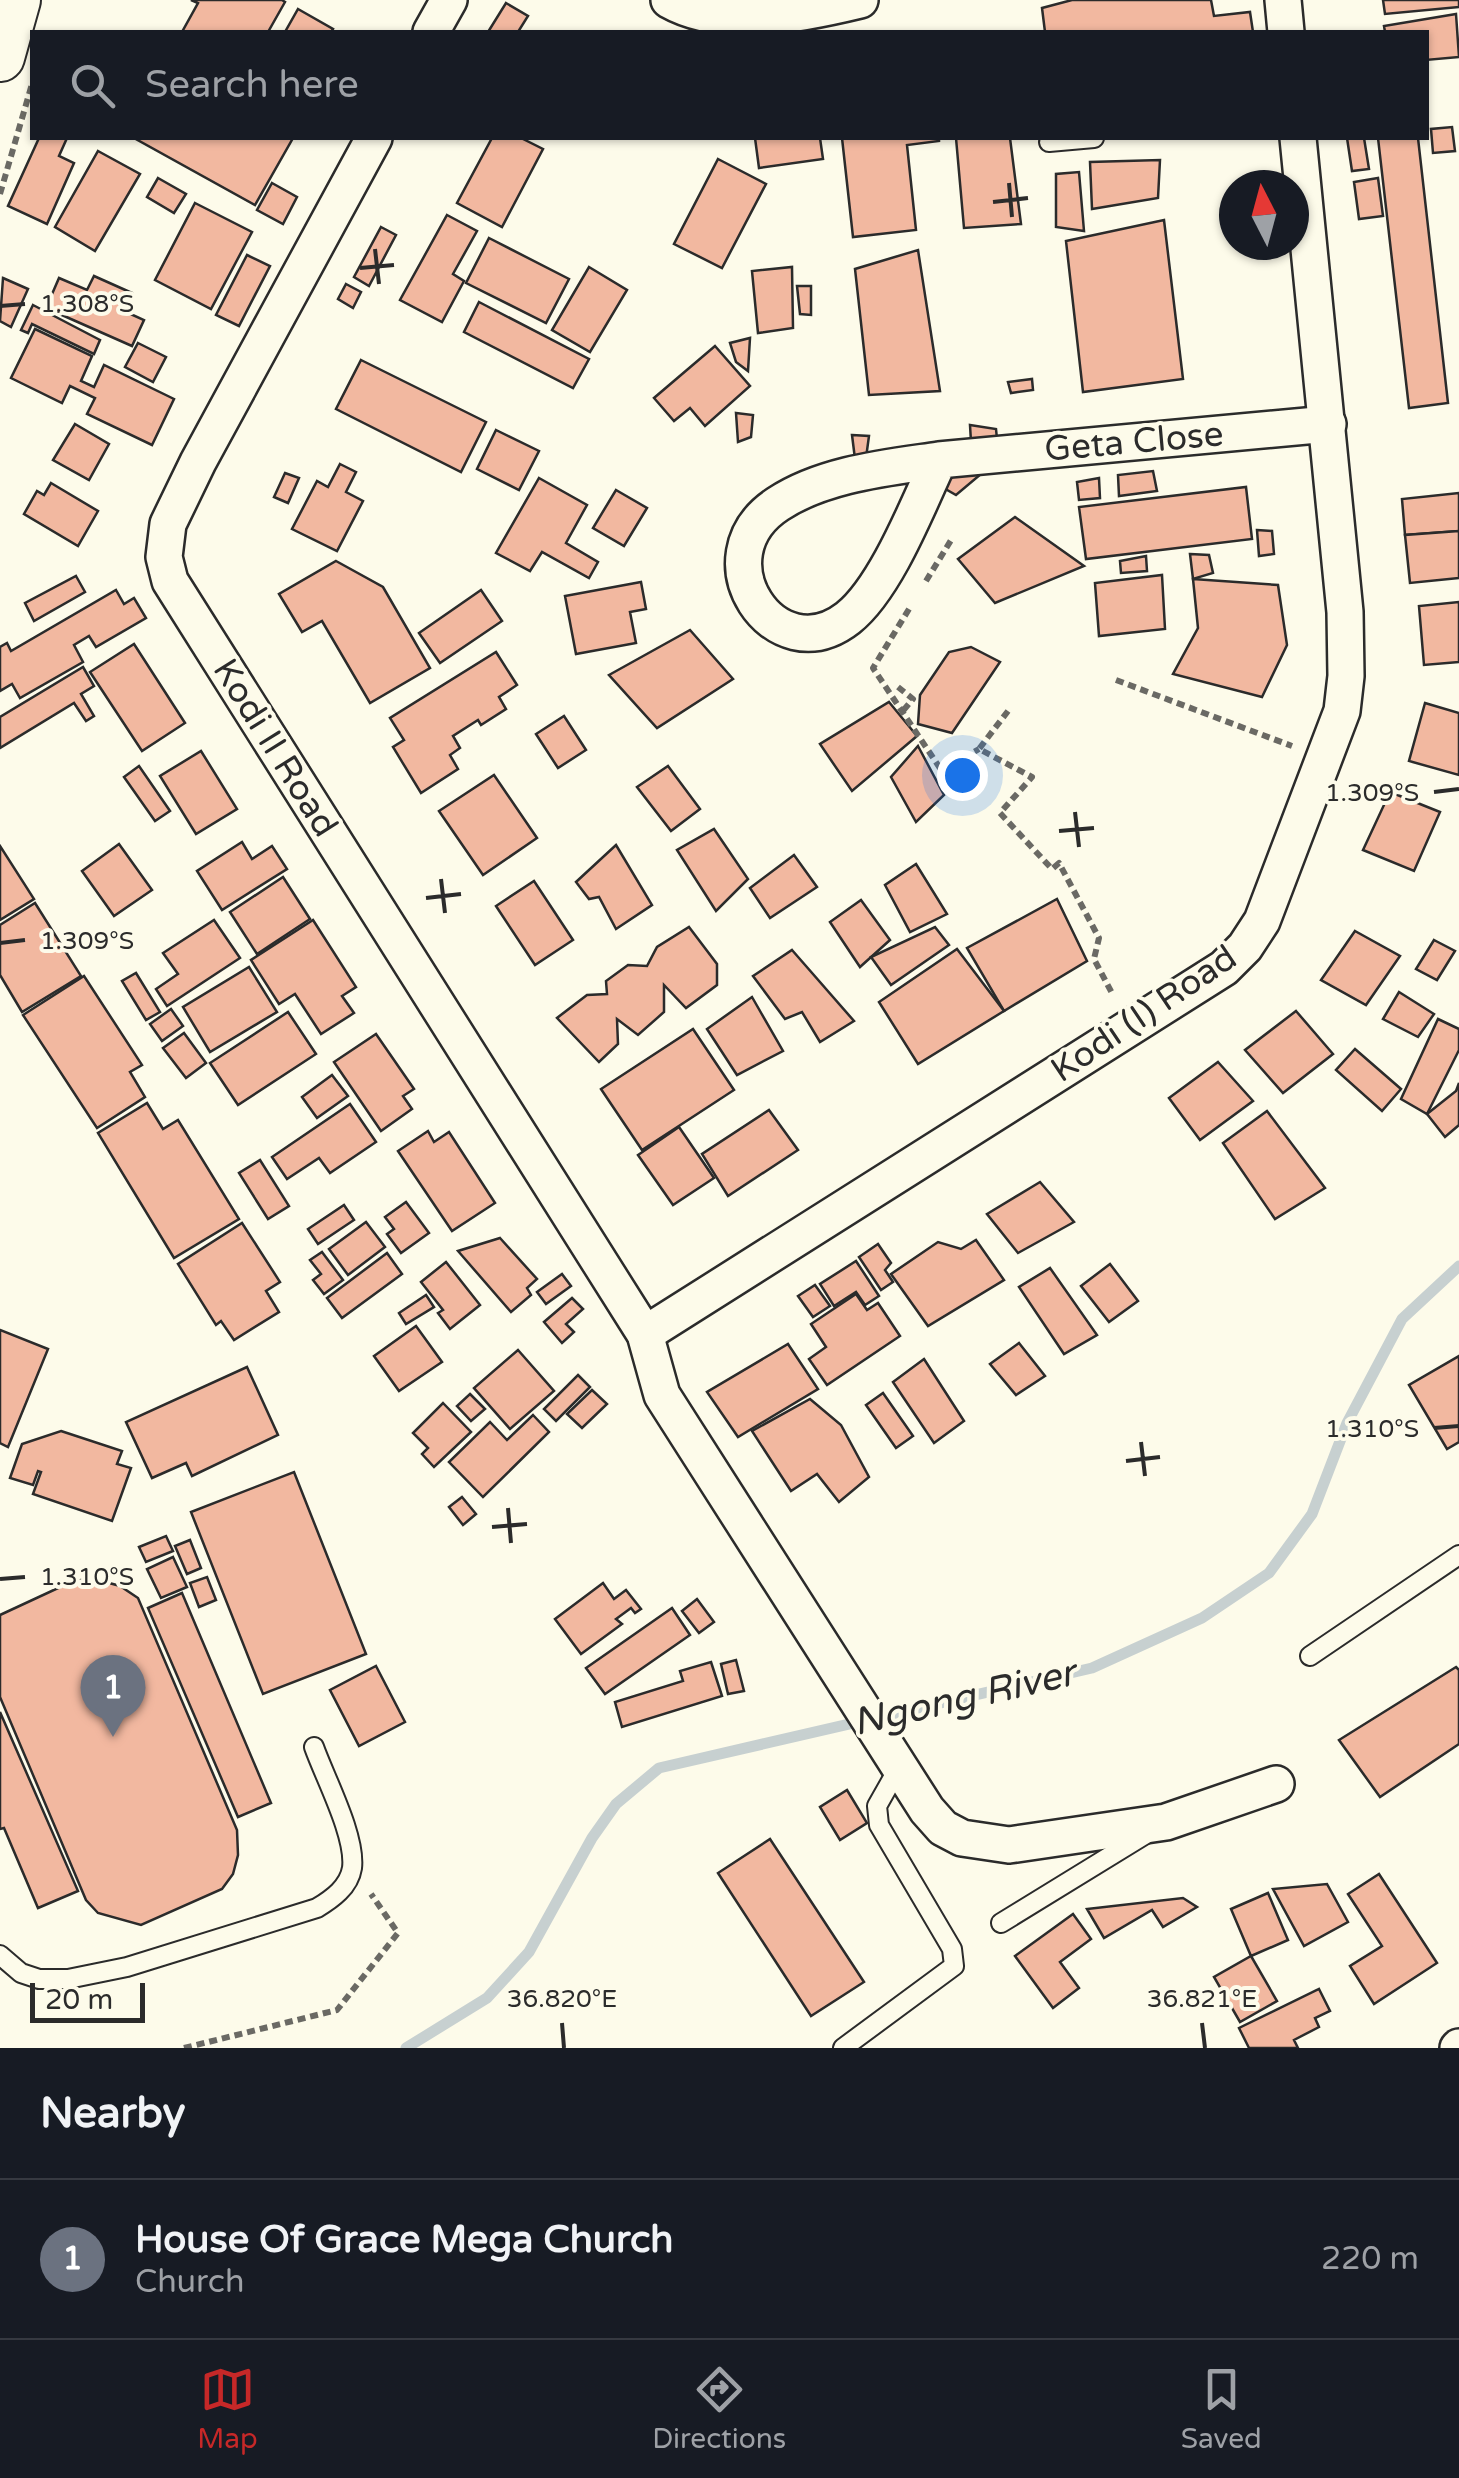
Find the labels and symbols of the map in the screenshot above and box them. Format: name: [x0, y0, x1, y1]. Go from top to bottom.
north arrow: [1219, 170, 1309, 260]
text: 1.308°S: [40, 289, 134, 319]
street label: Geta Close: [1043, 413, 1225, 471]
street label: Kodi II Road: [204, 651, 346, 845]
your location: [937, 750, 988, 801]
text: 1.309°S: [1325, 778, 1419, 808]
text: 1.309°S: [40, 926, 134, 956]
street label: Kodi (I) Road: [1043, 937, 1245, 1091]
text: 1.310°S: [1325, 1414, 1419, 1444]
text: 1.310°S: [40, 1562, 134, 1592]
water label: Ngong River: [848, 1649, 1084, 1746]
pin: 1: [80, 1654, 146, 1737]
scale bar: [30, 1978, 145, 2022]
text: 36.820°E: [507, 1984, 617, 2014]
text: 36.821°E: [1147, 1984, 1257, 2014]

